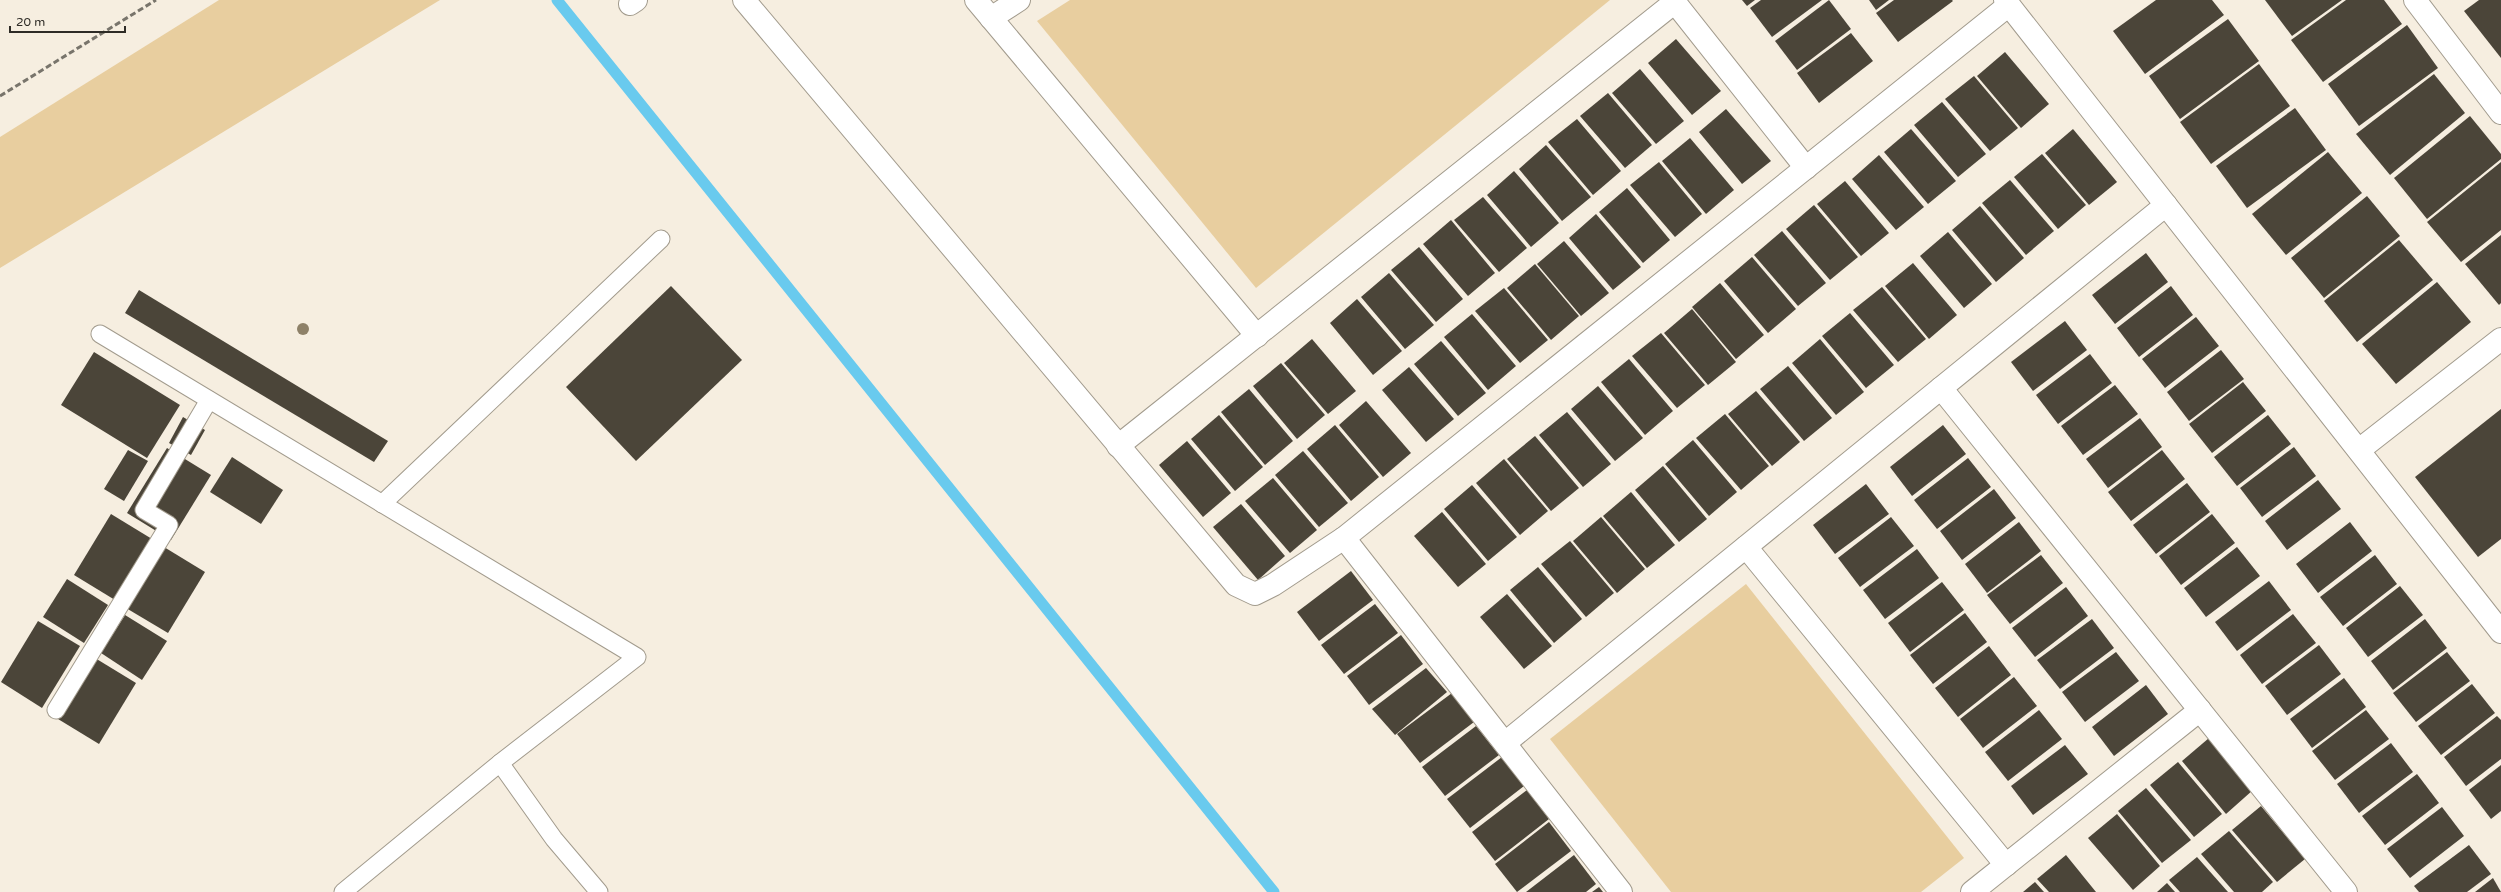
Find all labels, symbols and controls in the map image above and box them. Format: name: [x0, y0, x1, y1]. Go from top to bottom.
scale bar: [10, 8, 125, 34]
text: 20 m: [16, 15, 45, 29]

